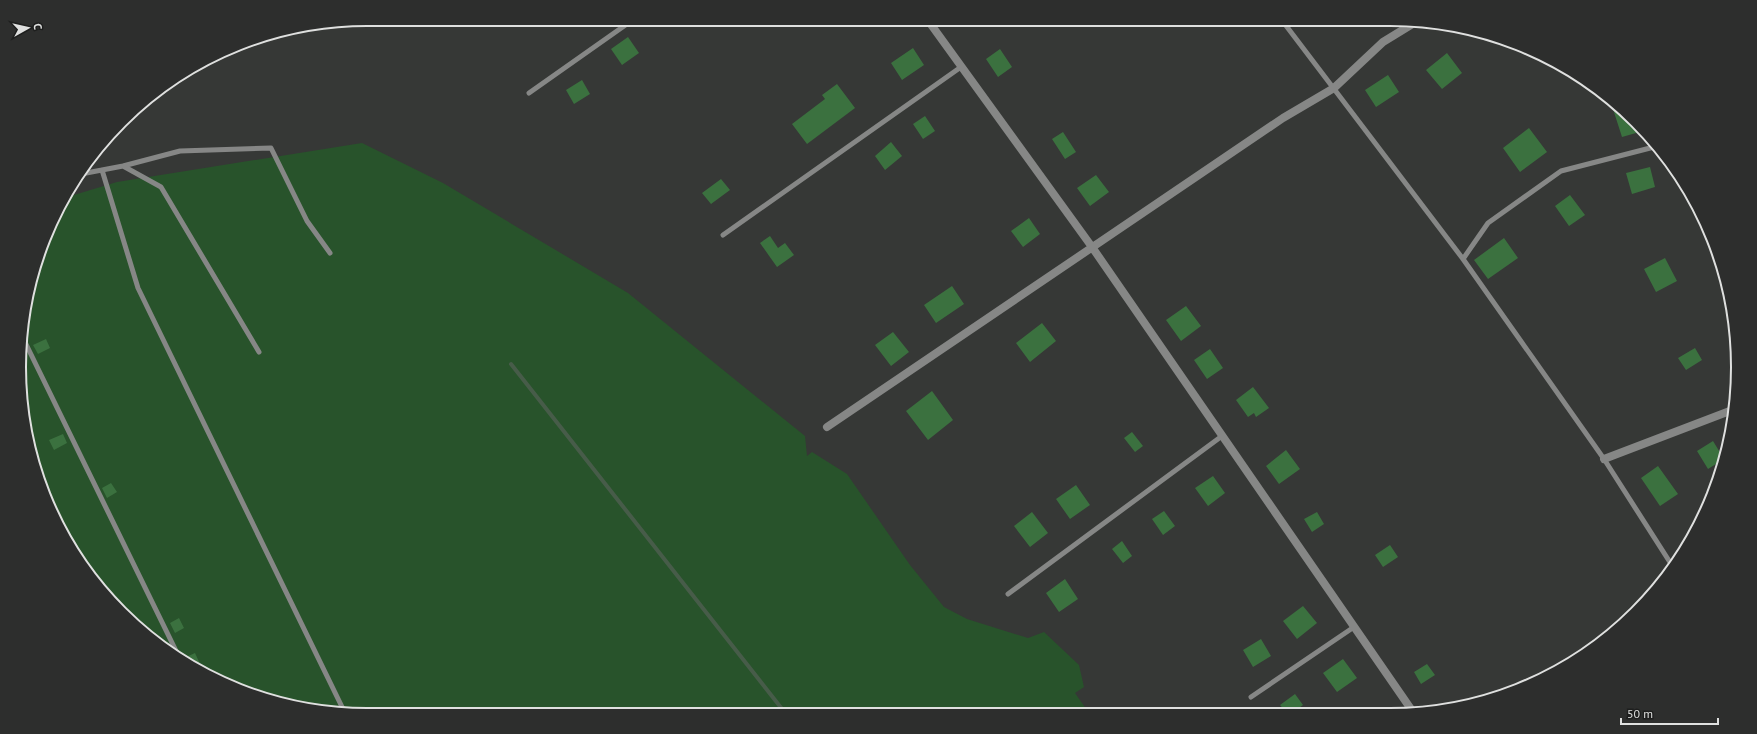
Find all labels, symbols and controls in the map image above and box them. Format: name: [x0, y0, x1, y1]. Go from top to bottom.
north arrow: [8, 8, 48, 48]
text: С: [31, 23, 45, 31]
scale bar: [1621, 700, 1718, 726]
text: 50 m: [1627, 706, 1653, 721]

